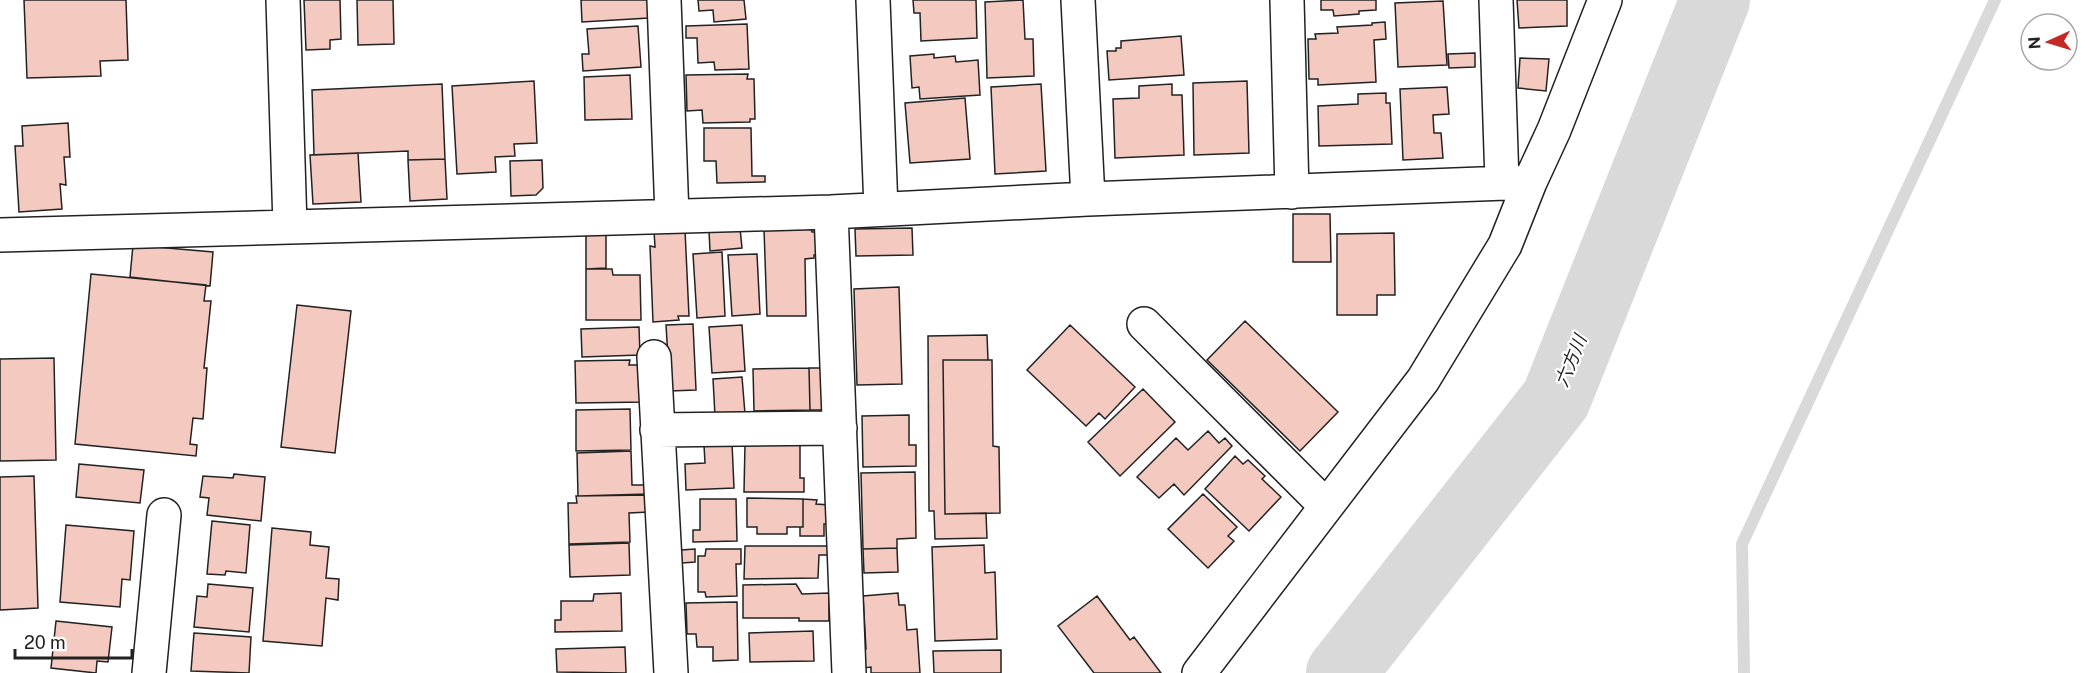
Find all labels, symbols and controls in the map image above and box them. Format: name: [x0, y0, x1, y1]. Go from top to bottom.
north arrow: [2019, 12, 2079, 72]
text: N: [2025, 36, 2044, 50]
water label: 六方川: [1551, 330, 1591, 390]
scale bar: [15, 622, 132, 660]
text: 20 m: [24, 632, 66, 653]

